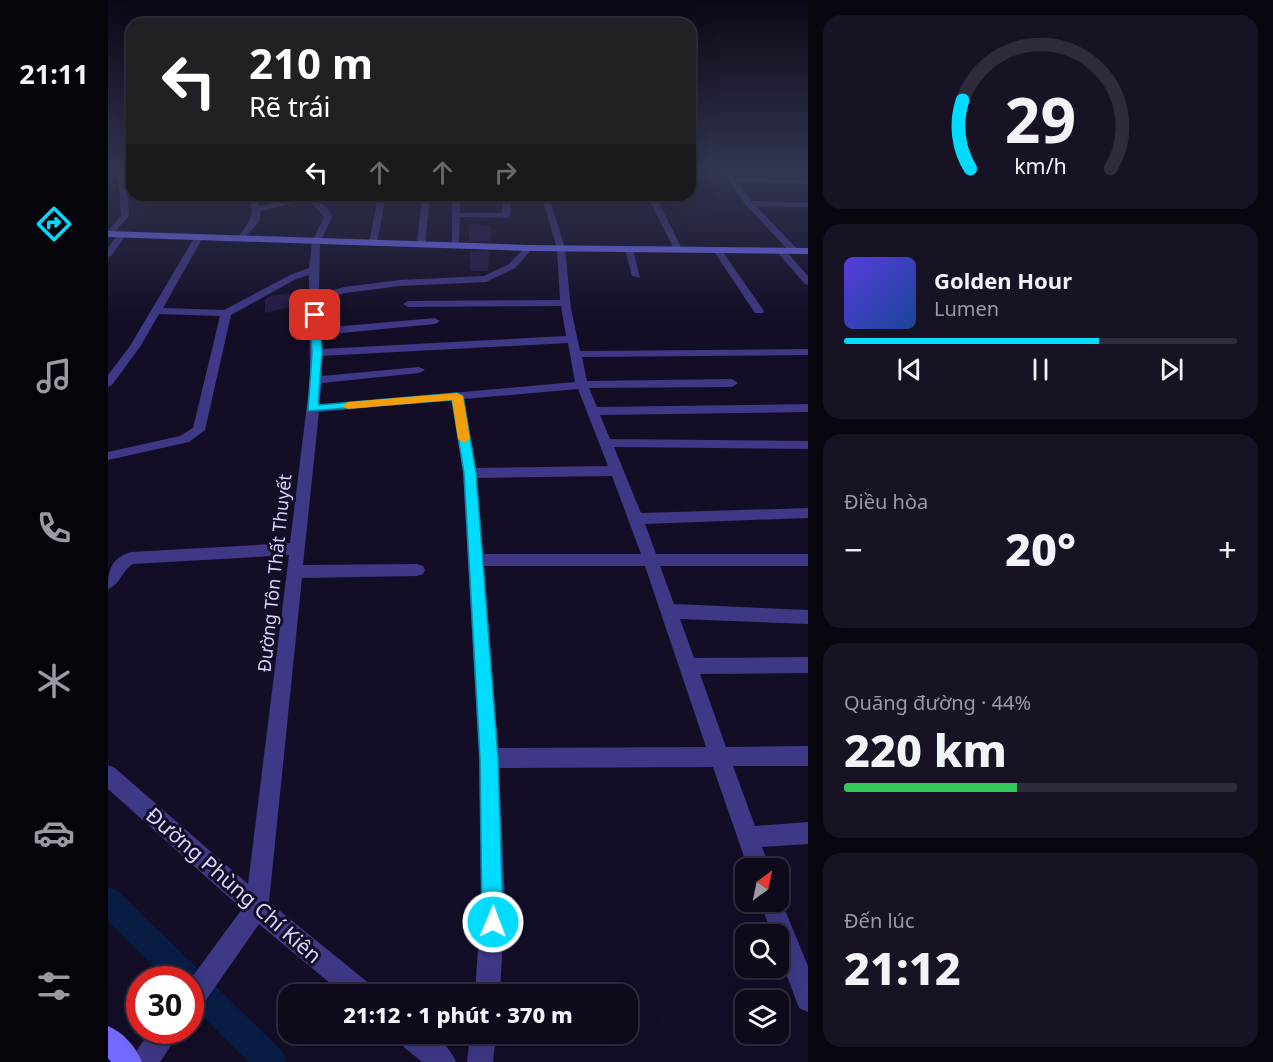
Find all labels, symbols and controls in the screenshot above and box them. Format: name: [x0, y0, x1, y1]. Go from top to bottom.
text: 210 m: [249, 34, 373, 91]
icon: left: [150, 42, 228, 120]
text: 21:11: [19, 55, 89, 92]
text: 29: [1005, 76, 1076, 161]
text: Rẽ trái: [249, 88, 331, 125]
text: km/h: [1014, 152, 1067, 181]
icon: left: [300, 156, 333, 189]
icon: ahead: [363, 156, 396, 189]
icon: ahead: [426, 156, 459, 189]
icon: right: [489, 156, 522, 189]
icon: directions: [33, 203, 75, 245]
text: Golden Hour: [934, 265, 1072, 295]
pin: [289, 289, 340, 340]
text: Lumen: [934, 295, 999, 322]
icon: arrive: [298, 298, 331, 331]
icon: previous: [893, 353, 926, 386]
icon: pause: [1024, 353, 1057, 386]
icon: next: [1155, 353, 1188, 386]
icon: music: [33, 355, 75, 397]
street label: Đường Tôn Thất Thuyết: [252, 472, 296, 673]
text: Điều hòa: [844, 488, 928, 515]
icon: phone: [33, 507, 75, 549]
text: 20°: [1005, 518, 1076, 579]
text: −: [844, 527, 863, 572]
text: +: [1218, 527, 1237, 572]
icon: climate: [33, 660, 75, 702]
text: Quãng đường · 44%: [844, 689, 1031, 716]
text: 220 km: [844, 719, 1007, 780]
street label: Đường Phùng Chí Kiên: [140, 801, 328, 969]
icon: car: [33, 812, 75, 854]
north arrow: [735, 858, 789, 912]
map controls: [735, 858, 789, 1044]
position arrow: [461, 890, 525, 954]
text: Đến lúc: [844, 907, 915, 934]
button: search: [735, 924, 789, 978]
text: 21:12: [844, 937, 961, 998]
icon: filters: [33, 965, 75, 1007]
speed limit sign: 30: [126, 966, 204, 1044]
button: layers: [735, 990, 789, 1044]
text: 21:12 · 1 phút · 370 m: [343, 999, 573, 1029]

